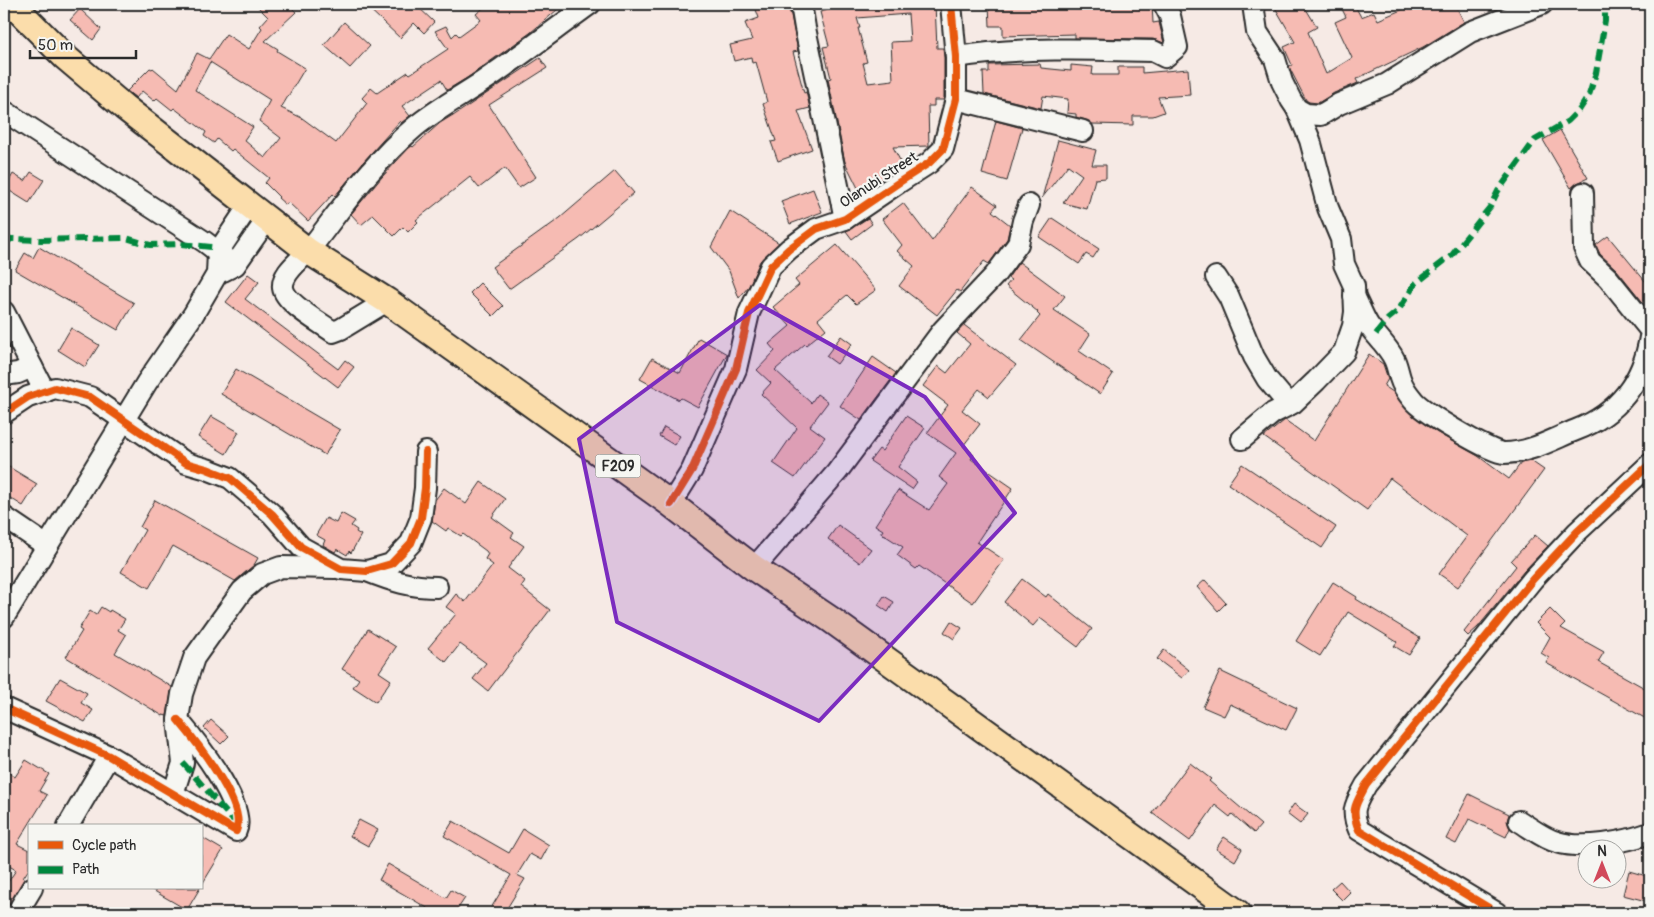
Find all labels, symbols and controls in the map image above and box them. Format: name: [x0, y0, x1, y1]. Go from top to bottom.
scale bar: [30, 28, 136, 60]
text: 50 m: [38, 36, 73, 55]
street label: Olanubi Street: [836, 147, 923, 212]
road number: F209: [596, 454, 640, 478]
legend: [28, 824, 202, 890]
text: Cycle path: [72, 836, 136, 855]
north arrow: [1576, 840, 1626, 890]
text: N: [1597, 843, 1607, 860]
text: Path: [72, 860, 99, 879]

